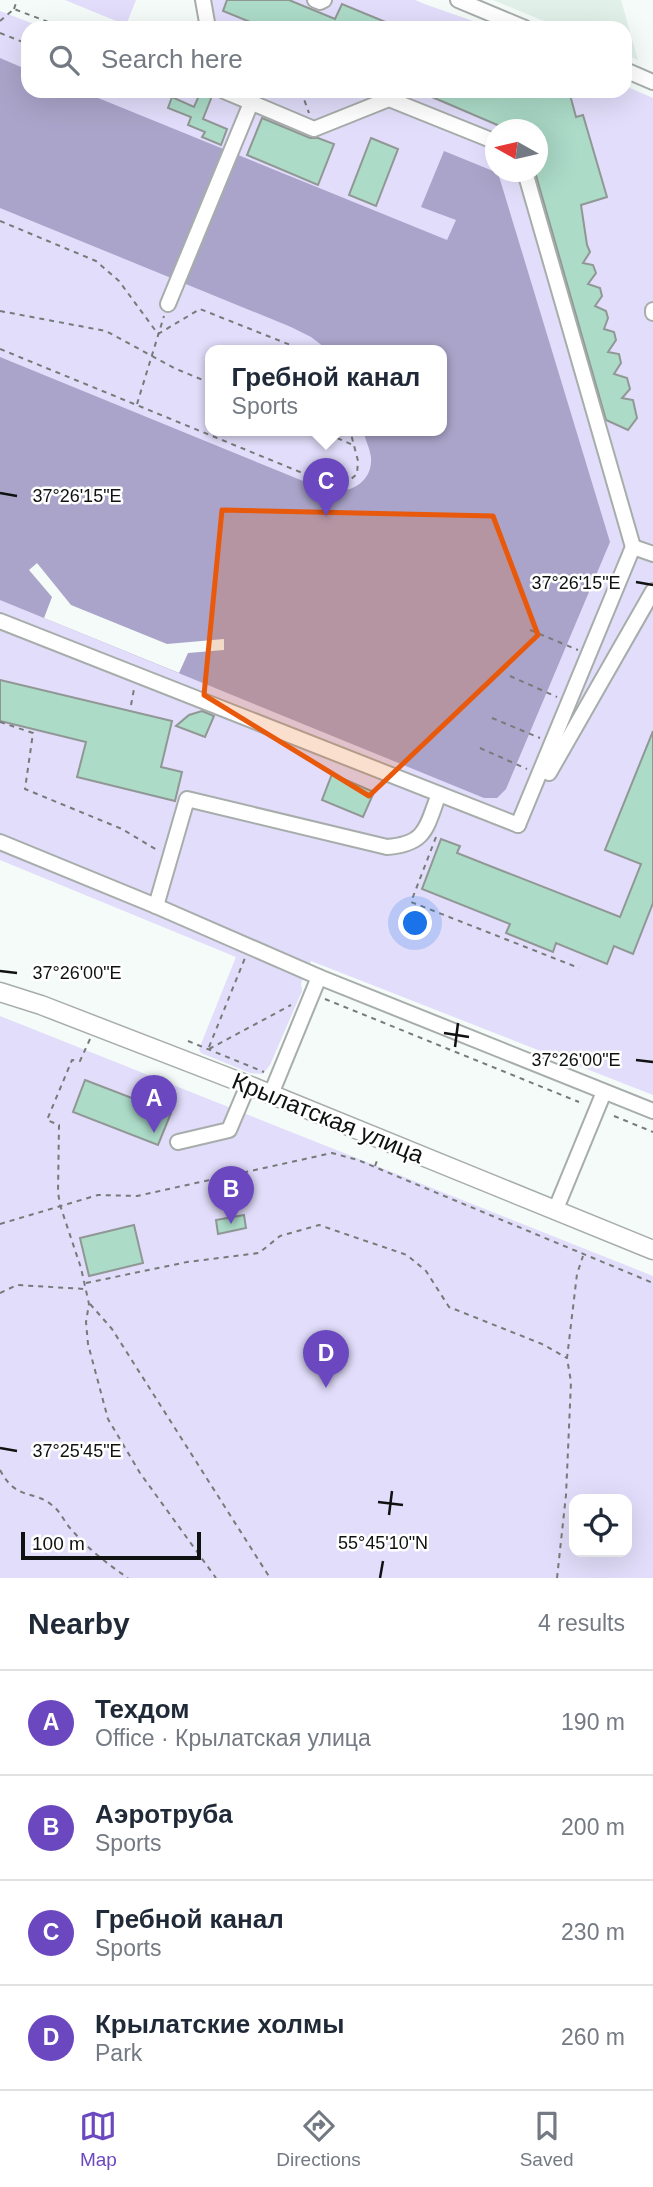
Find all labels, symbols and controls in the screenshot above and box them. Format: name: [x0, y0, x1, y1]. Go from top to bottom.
search box: [21, 21, 632, 98]
icon: search: [45, 41, 83, 79]
text: Search here: [101, 44, 243, 74]
north arrow: [485, 119, 548, 182]
popup: [205, 345, 447, 436]
text: Гребной канал: [232, 362, 420, 392]
text: Sports: [232, 393, 298, 419]
pin: C: [303, 458, 349, 516]
text: 37°26'15"E: [32, 486, 122, 506]
text: 37°26'15"E: [531, 573, 621, 593]
your location: [398, 906, 432, 940]
text: 37°26'00"E: [32, 963, 122, 983]
text: 37°26'00"E: [531, 1050, 621, 1070]
street label: Крылатская улица: [228, 1067, 428, 1169]
pin: A: [131, 1075, 177, 1133]
pin: B: [208, 1166, 254, 1224]
pin: D: [303, 1330, 349, 1388]
text: 37°25'45"E: [32, 1441, 122, 1461]
map controls: [569, 1494, 632, 1557]
button: locate: [569, 1494, 632, 1557]
scale bar: [21, 1529, 201, 1561]
text: 100 m: [32, 1533, 85, 1554]
text: 55°45'10"N: [338, 1533, 428, 1553]
text: Nearby: [28, 1607, 130, 1640]
text: 4 results: [538, 1610, 625, 1636]
text: Техдом: [95, 1694, 189, 1724]
text: A: [43, 1709, 59, 1735]
text: 190 m: [561, 1709, 625, 1735]
text: Office · Крылатская улица: [95, 1725, 371, 1751]
text: Аэротруба: [95, 1799, 233, 1829]
text: B: [43, 1814, 59, 1840]
text: 200 m: [561, 1814, 625, 1840]
text: Sports: [95, 1830, 161, 1856]
text: Гребной канал: [95, 1904, 284, 1934]
text: C: [43, 1919, 59, 1945]
text: 230 m: [561, 1919, 625, 1945]
text: Sports: [95, 1935, 161, 1961]
text: Крылатские холмы: [95, 2009, 344, 2039]
text: D: [43, 2024, 59, 2050]
text: 260 m: [561, 2024, 625, 2050]
text: Park: [95, 2040, 142, 2066]
tab: Map: [79, 2107, 117, 2171]
tab: Directions: [276, 2107, 361, 2171]
tab: Saved: [520, 2107, 574, 2171]

